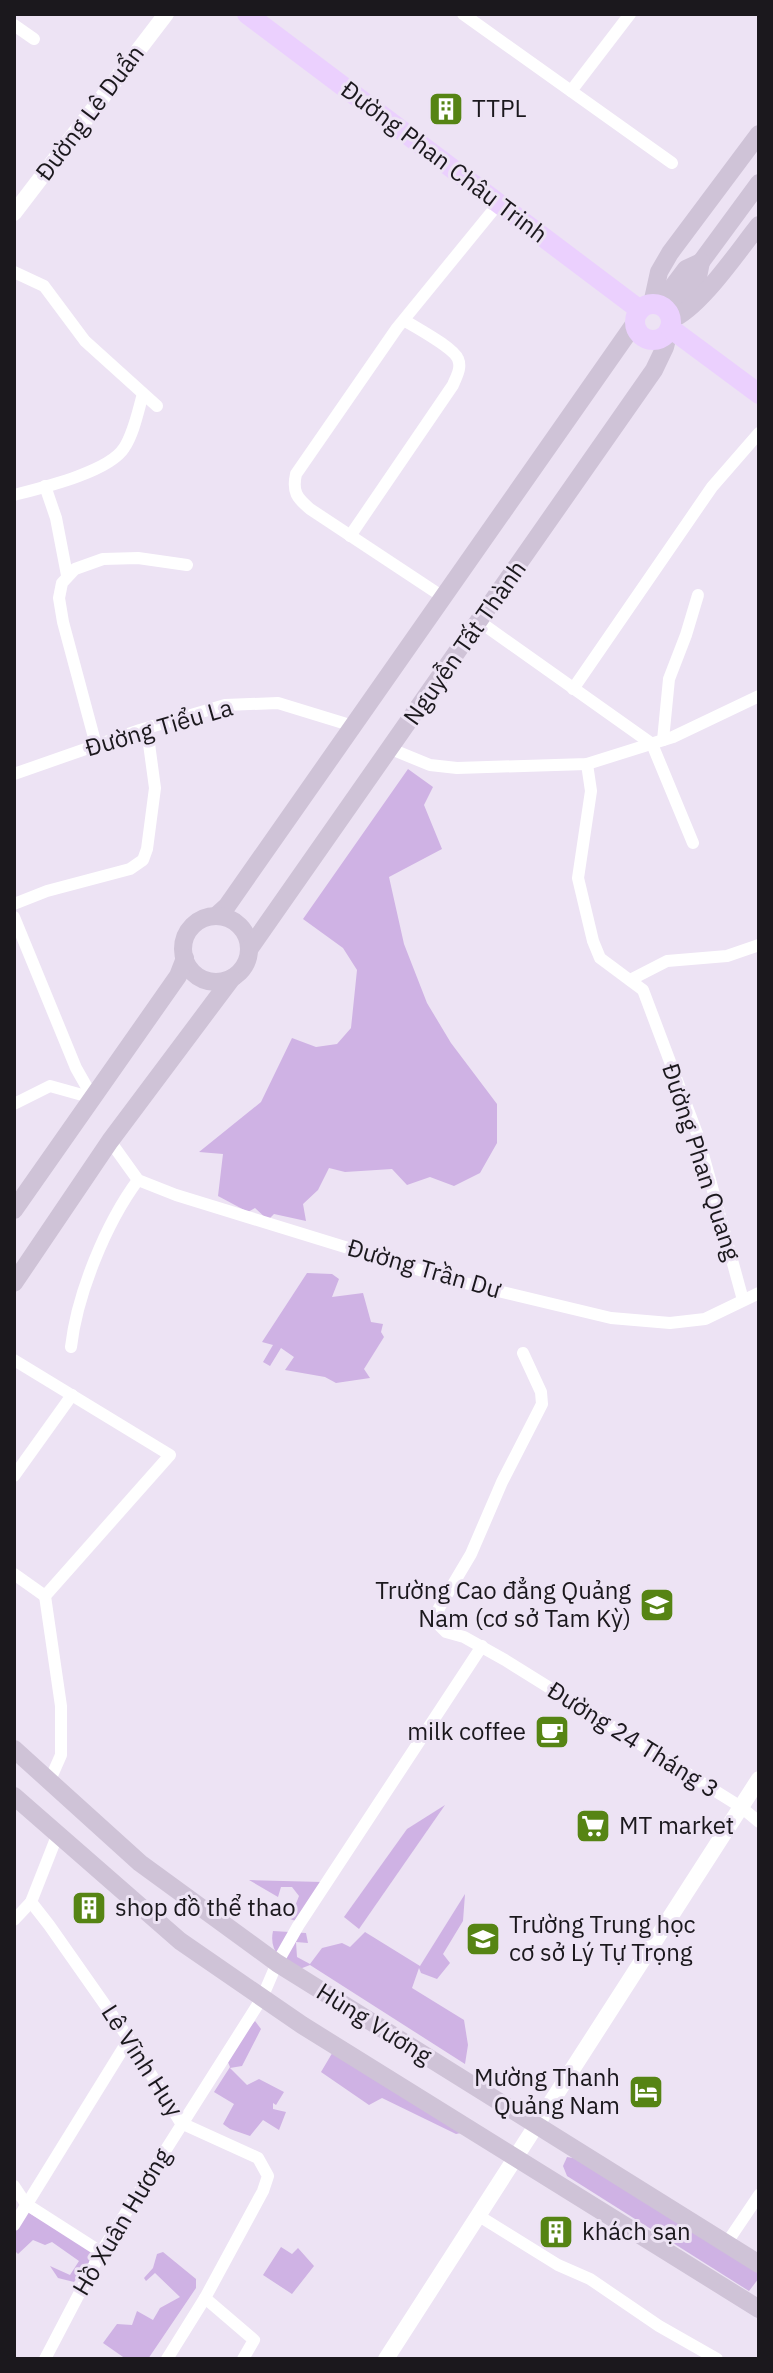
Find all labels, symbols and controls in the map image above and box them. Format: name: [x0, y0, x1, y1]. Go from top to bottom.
street label: Đường Lê Duẩn: [28, 38, 151, 187]
street label: Đường Phan Châu Trinh: [335, 73, 554, 249]
building icon: TTPL: [427, 90, 465, 128]
place label: TTPL: [472, 92, 527, 124]
street label: Nguyễn Tất Thành: [395, 554, 533, 731]
street label: Đường Tiểu La: [81, 691, 236, 763]
street label: Đường Phan Quang: [655, 1059, 749, 1265]
street label: Đường Trần Dư: [344, 1231, 505, 1305]
place label: Trường Cao đẳng Quảng Nam (cơ sở Tam Kỳ): [375, 1574, 631, 1634]
school or university icon: Trường Cao đẳng Quảng Nam (cơ sở Tam Kỳ): [638, 1586, 676, 1624]
street label: Đường 24 Tháng 3: [542, 1674, 725, 1805]
cafe icon: milk coffee: [533, 1713, 571, 1751]
place label: milk coffee: [407, 1715, 526, 1747]
supermarket icon: MT market: [574, 1807, 612, 1845]
place label: MT market: [619, 1809, 734, 1841]
building icon: shop đồ thể thao: [70, 1889, 108, 1927]
place label: shop đồ thể thao: [115, 1891, 296, 1923]
place label: Trường Trung học cơ sở Lý Tự Trọng: [509, 1908, 696, 1968]
school or university icon: Trường Trung học cơ sở Lý Tự Trọng: [464, 1920, 502, 1958]
street label: Hùng Vương: [311, 1975, 438, 2071]
street label: Lê Vĩnh Huy: [95, 1998, 191, 2123]
place label: Mường Thanh Quảng Nam: [474, 2061, 620, 2121]
hotel icon: Mường Thanh Quảng Nam: [627, 2073, 665, 2111]
street label: Hồ Xuân Hương: [65, 2142, 178, 2301]
building icon: khách sạn: [537, 2213, 575, 2251]
place label: khách sạn: [582, 2215, 691, 2247]

